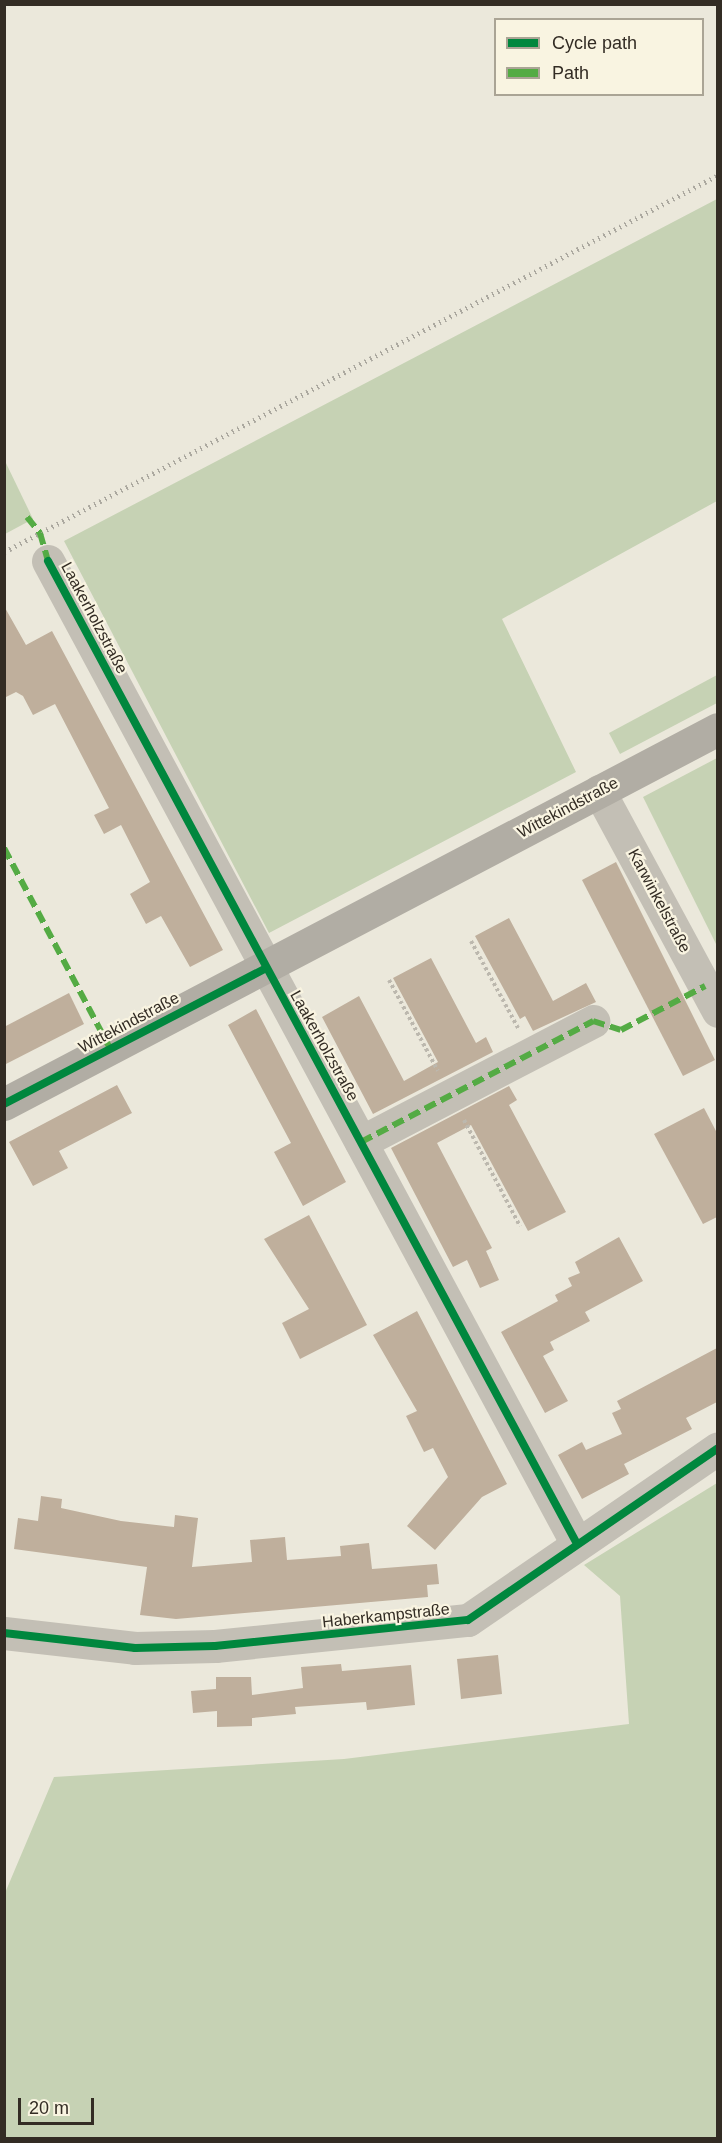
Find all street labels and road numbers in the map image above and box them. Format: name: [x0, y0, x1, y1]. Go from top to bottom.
street label: Laakerholzstraße: [57, 559, 131, 677]
street label: Wittekindstraße: [514, 773, 622, 843]
street label: Karwinkelstraße: [624, 846, 694, 956]
street label: Laakerholzstraße: [286, 987, 362, 1105]
street label: Wittekindstraße: [75, 988, 183, 1058]
street label: Haberkampstraße: [321, 1600, 451, 1632]

